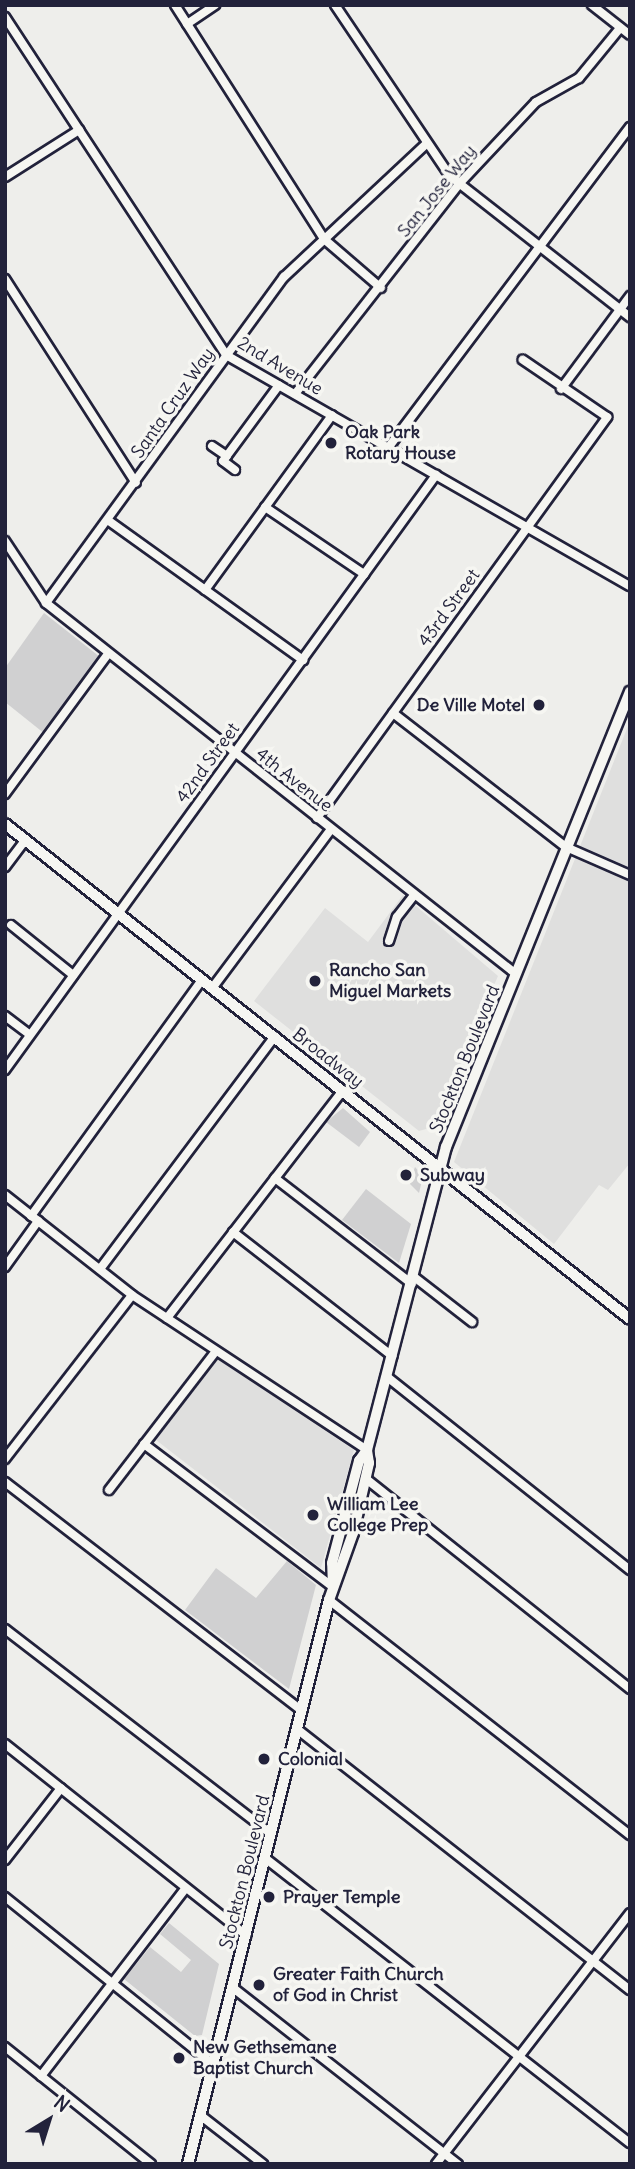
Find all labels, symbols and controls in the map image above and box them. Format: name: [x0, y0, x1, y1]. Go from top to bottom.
street label: San Jose Way: [393, 140, 481, 242]
street label: 2nd Avenue: [234, 332, 326, 400]
street label: Santa Cruz Way: [127, 344, 219, 462]
place label: Oak Park Rotary House: [345, 422, 456, 464]
marker: Oak Park Rotary House: [323, 435, 339, 451]
street label: 43rd Street: [414, 565, 484, 651]
place label: De Ville Motel: [417, 694, 525, 716]
marker: De Ville Motel: [531, 697, 547, 713]
street label: 42nd Street: [172, 719, 244, 807]
street label: 4th Avenue: [251, 743, 337, 817]
place label: Rancho San Miguel Markets: [329, 960, 451, 1002]
marker: Rancho San Miguel Markets: [307, 973, 323, 989]
street label: Stockton Boulevard: [425, 982, 505, 1136]
street label: Broadway: [288, 1023, 368, 1093]
place label: Subway: [420, 1164, 485, 1186]
marker: Subway: [398, 1167, 414, 1183]
place label: William Lee College Prep: [327, 1494, 428, 1536]
marker: William Lee College Prep: [305, 1507, 321, 1523]
place label: Colonial: [278, 1748, 343, 1770]
marker: Colonial: [256, 1751, 272, 1767]
street label: Stockton Boulevard: [215, 1793, 275, 1951]
place label: Prayer Temple: [283, 1886, 400, 1908]
marker: Prayer Temple: [261, 1889, 277, 1905]
place label: Greater Faith Church of God in Christ: [273, 1964, 444, 2007]
marker: Greater Faith Church of God in Christ: [251, 1977, 267, 1993]
place label: New Gethsemane Baptist Church: [193, 2037, 337, 2080]
marker: New Gethsemane Baptist Church: [171, 2050, 187, 2066]
north arrow: [14, 2085, 84, 2155]
text: N: [49, 2090, 74, 2117]

